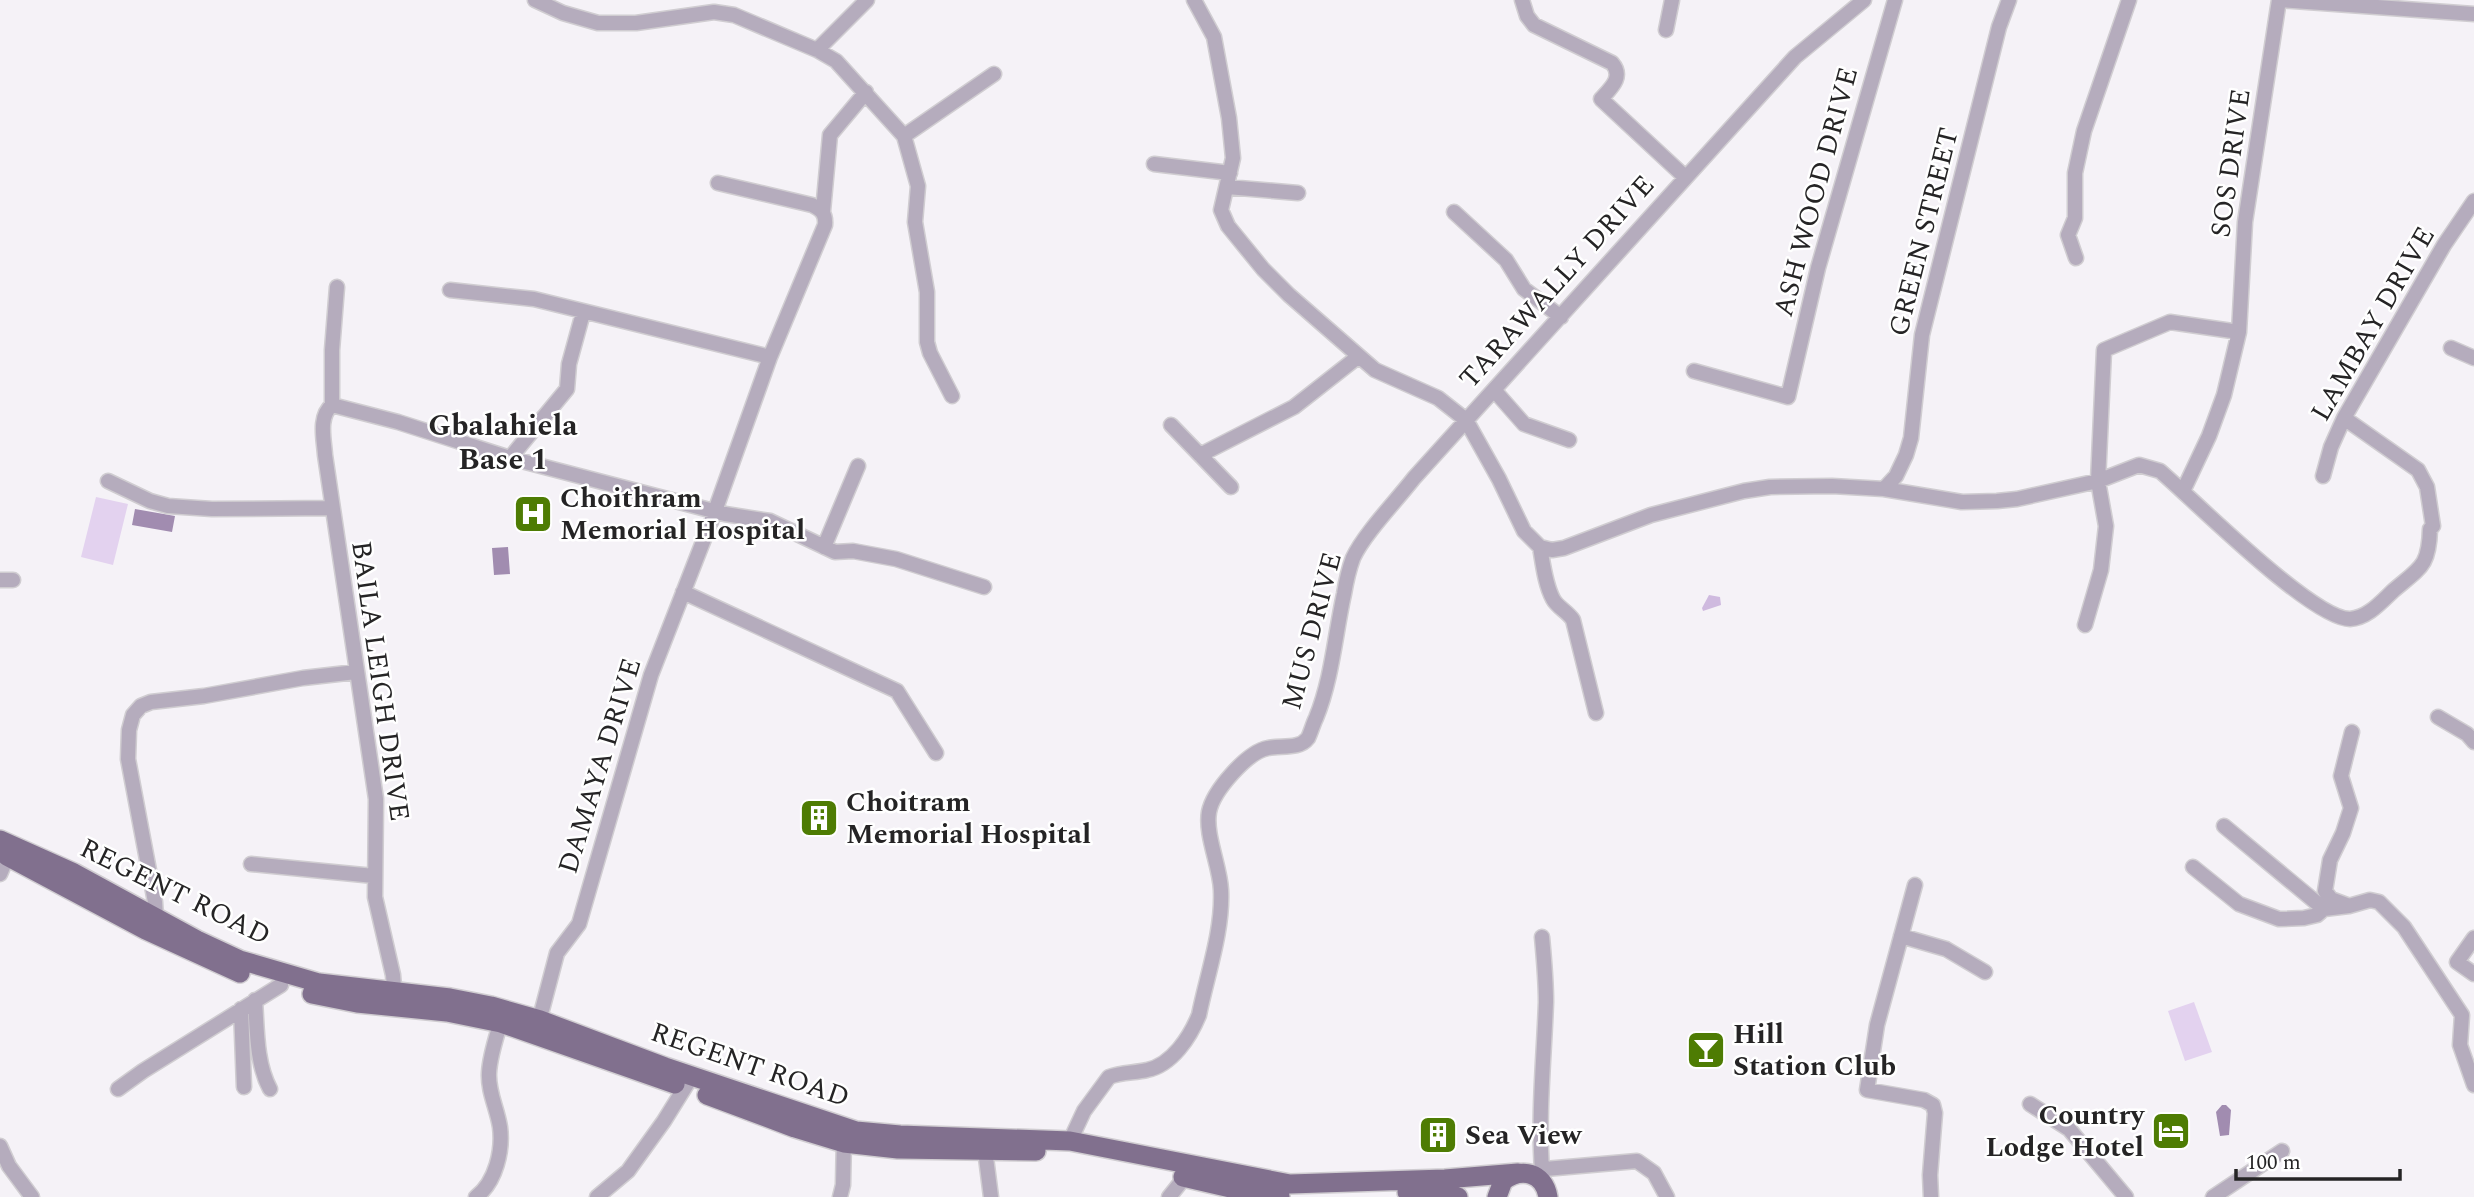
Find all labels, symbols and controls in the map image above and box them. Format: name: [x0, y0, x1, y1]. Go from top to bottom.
street label: ASH WOOD DRIVE: [1762, 62, 1870, 322]
street label: SOS DRIVE: [2199, 86, 2263, 240]
street label: GREEN STREET: [1877, 123, 1971, 341]
street label: TARAWALLY DRIVE: [1449, 165, 1665, 399]
street label: LAMBAY DRIVE: [2300, 218, 2446, 430]
district label: Gbalahiela Base 1: [428, 403, 578, 483]
place label: Choithram Memorial Hospital: [560, 477, 805, 552]
hospital icon: Choithram Memorial Hospital: [512, 493, 554, 535]
street label: BAILA LEIGH DRIVE: [339, 538, 421, 824]
street label: MUS DRIVE: [1270, 547, 1354, 715]
street label: DAMAYA DRIVE: [547, 653, 653, 879]
place label: Choitram Memorial Hospital: [846, 781, 1091, 856]
building icon: Choitram Memorial Hospital: [798, 797, 840, 839]
street label: REGENT ROAD: [72, 827, 278, 957]
street label: REGENT ROAD: [645, 1011, 855, 1119]
place label: Hill Station Club: [1733, 1013, 1896, 1088]
bar icon: Hill Station Club: [1685, 1029, 1727, 1071]
place label: Country Lodge Hotel: [1985, 1094, 2146, 1169]
hotel icon: Country Lodge Hotel: [2150, 1110, 2192, 1152]
building icon: Sea View: [1417, 1114, 1459, 1156]
place label: Sea View: [1465, 1114, 1583, 1157]
scale bar: [2236, 1138, 2400, 1182]
text: 100 m: [2246, 1147, 2301, 1179]

